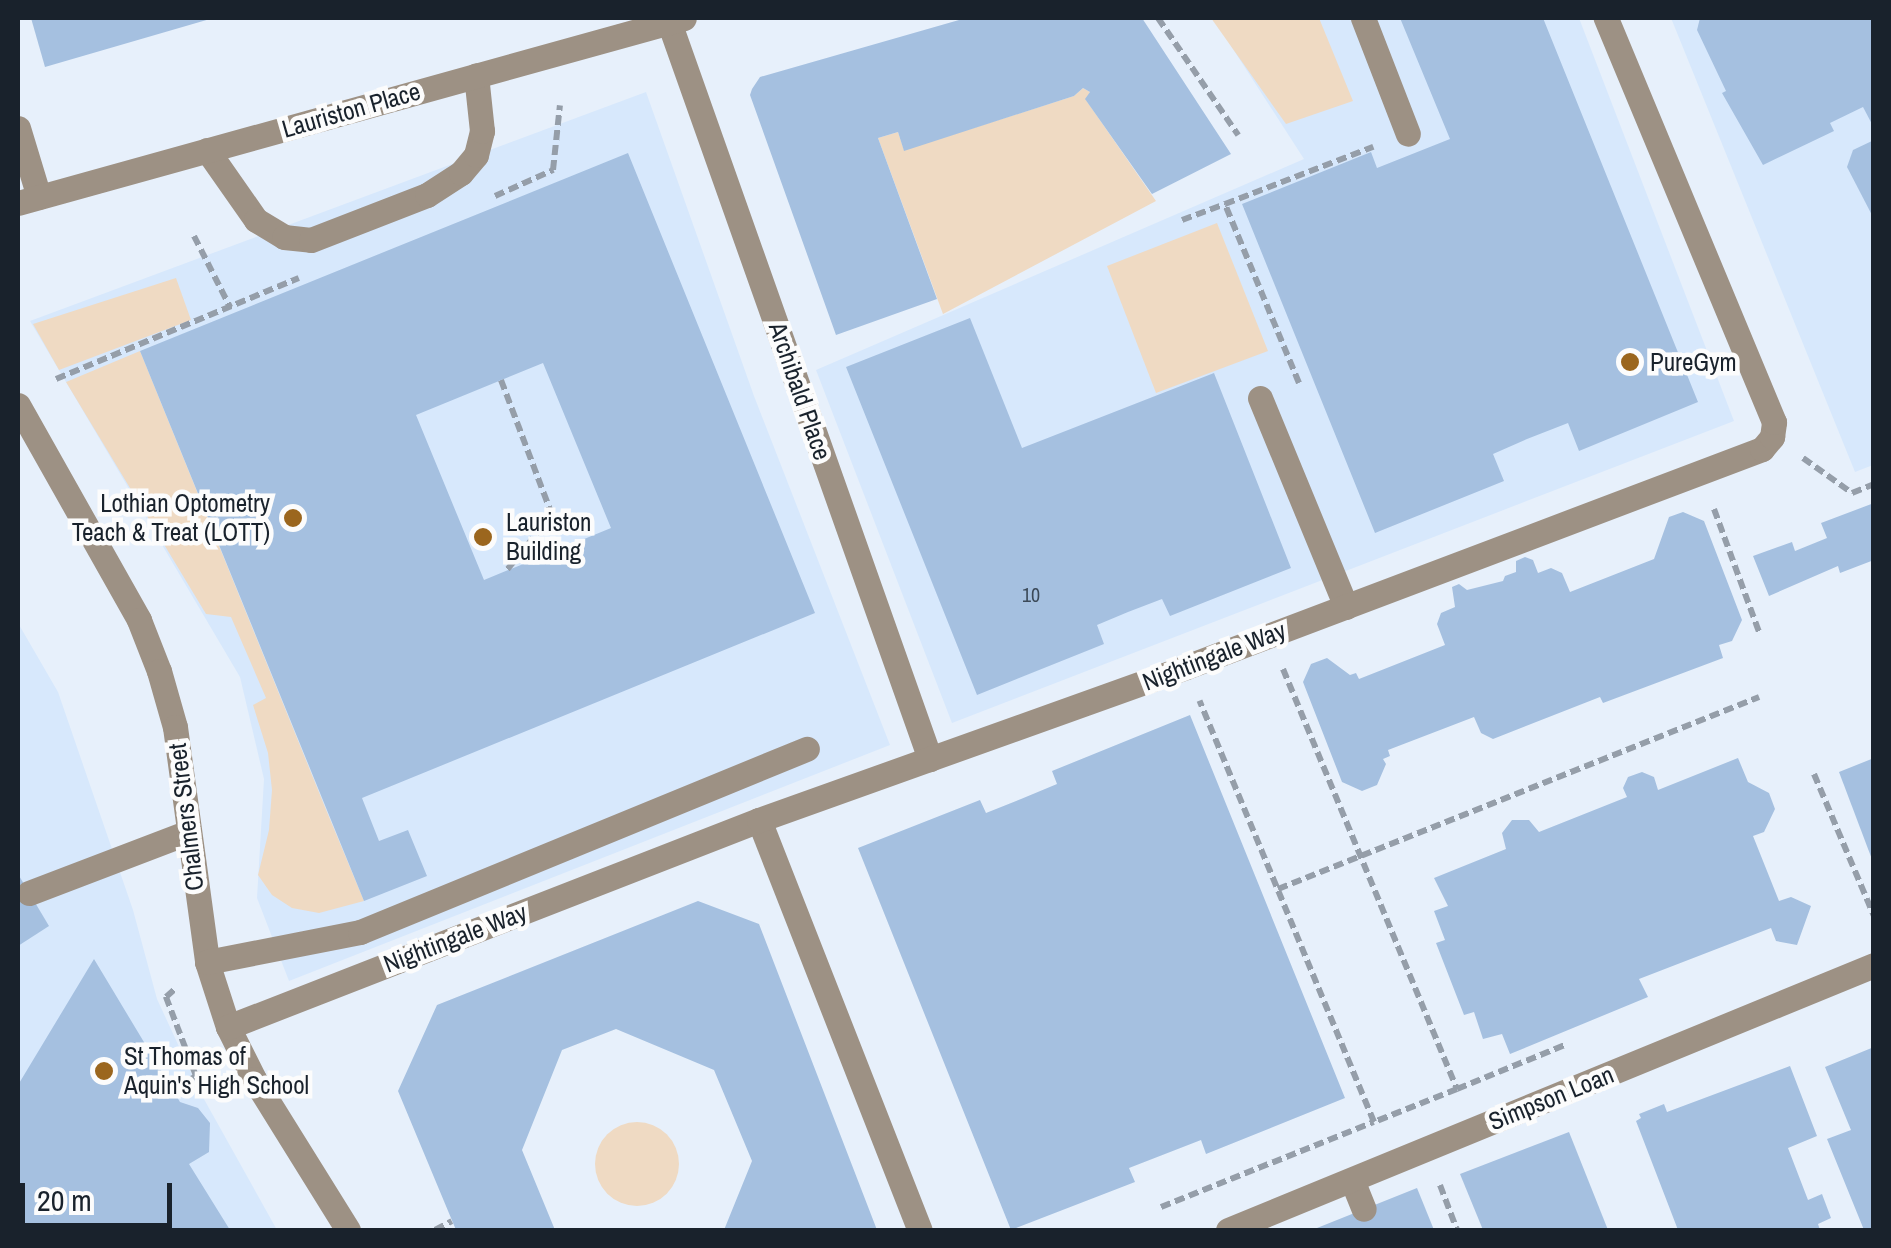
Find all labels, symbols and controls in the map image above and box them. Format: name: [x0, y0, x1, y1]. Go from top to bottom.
street label: Lauriston Place: [278, 76, 424, 144]
street label: Archibald Place: [762, 318, 838, 464]
place label: PureGym: [1650, 347, 1737, 377]
marker: PureGym: [1619, 351, 1641, 373]
place label: Lothian Optometry Teach & Treat (LOTT): [71, 489, 270, 548]
marker: Lothian Optometry Teach & Treat (LOTT): [280, 505, 306, 531]
place label: Lauriston Building: [506, 508, 591, 567]
marker: Lauriston Building: [470, 524, 496, 550]
house number: 10: [1022, 582, 1040, 606]
street label: Nightingale Way: [1138, 615, 1290, 697]
street label: Chalmers Street: [162, 742, 210, 892]
street label: Nightingale Way: [379, 897, 531, 979]
place label: St Thomas of Aquin's High School: [124, 1042, 309, 1101]
street label: Simpson Loan: [1484, 1059, 1618, 1137]
marker: St Thomas of Aquin's High School: [93, 1060, 115, 1082]
scale bar: [25, 1163, 178, 1225]
text: 20 m: [37, 1180, 92, 1220]

